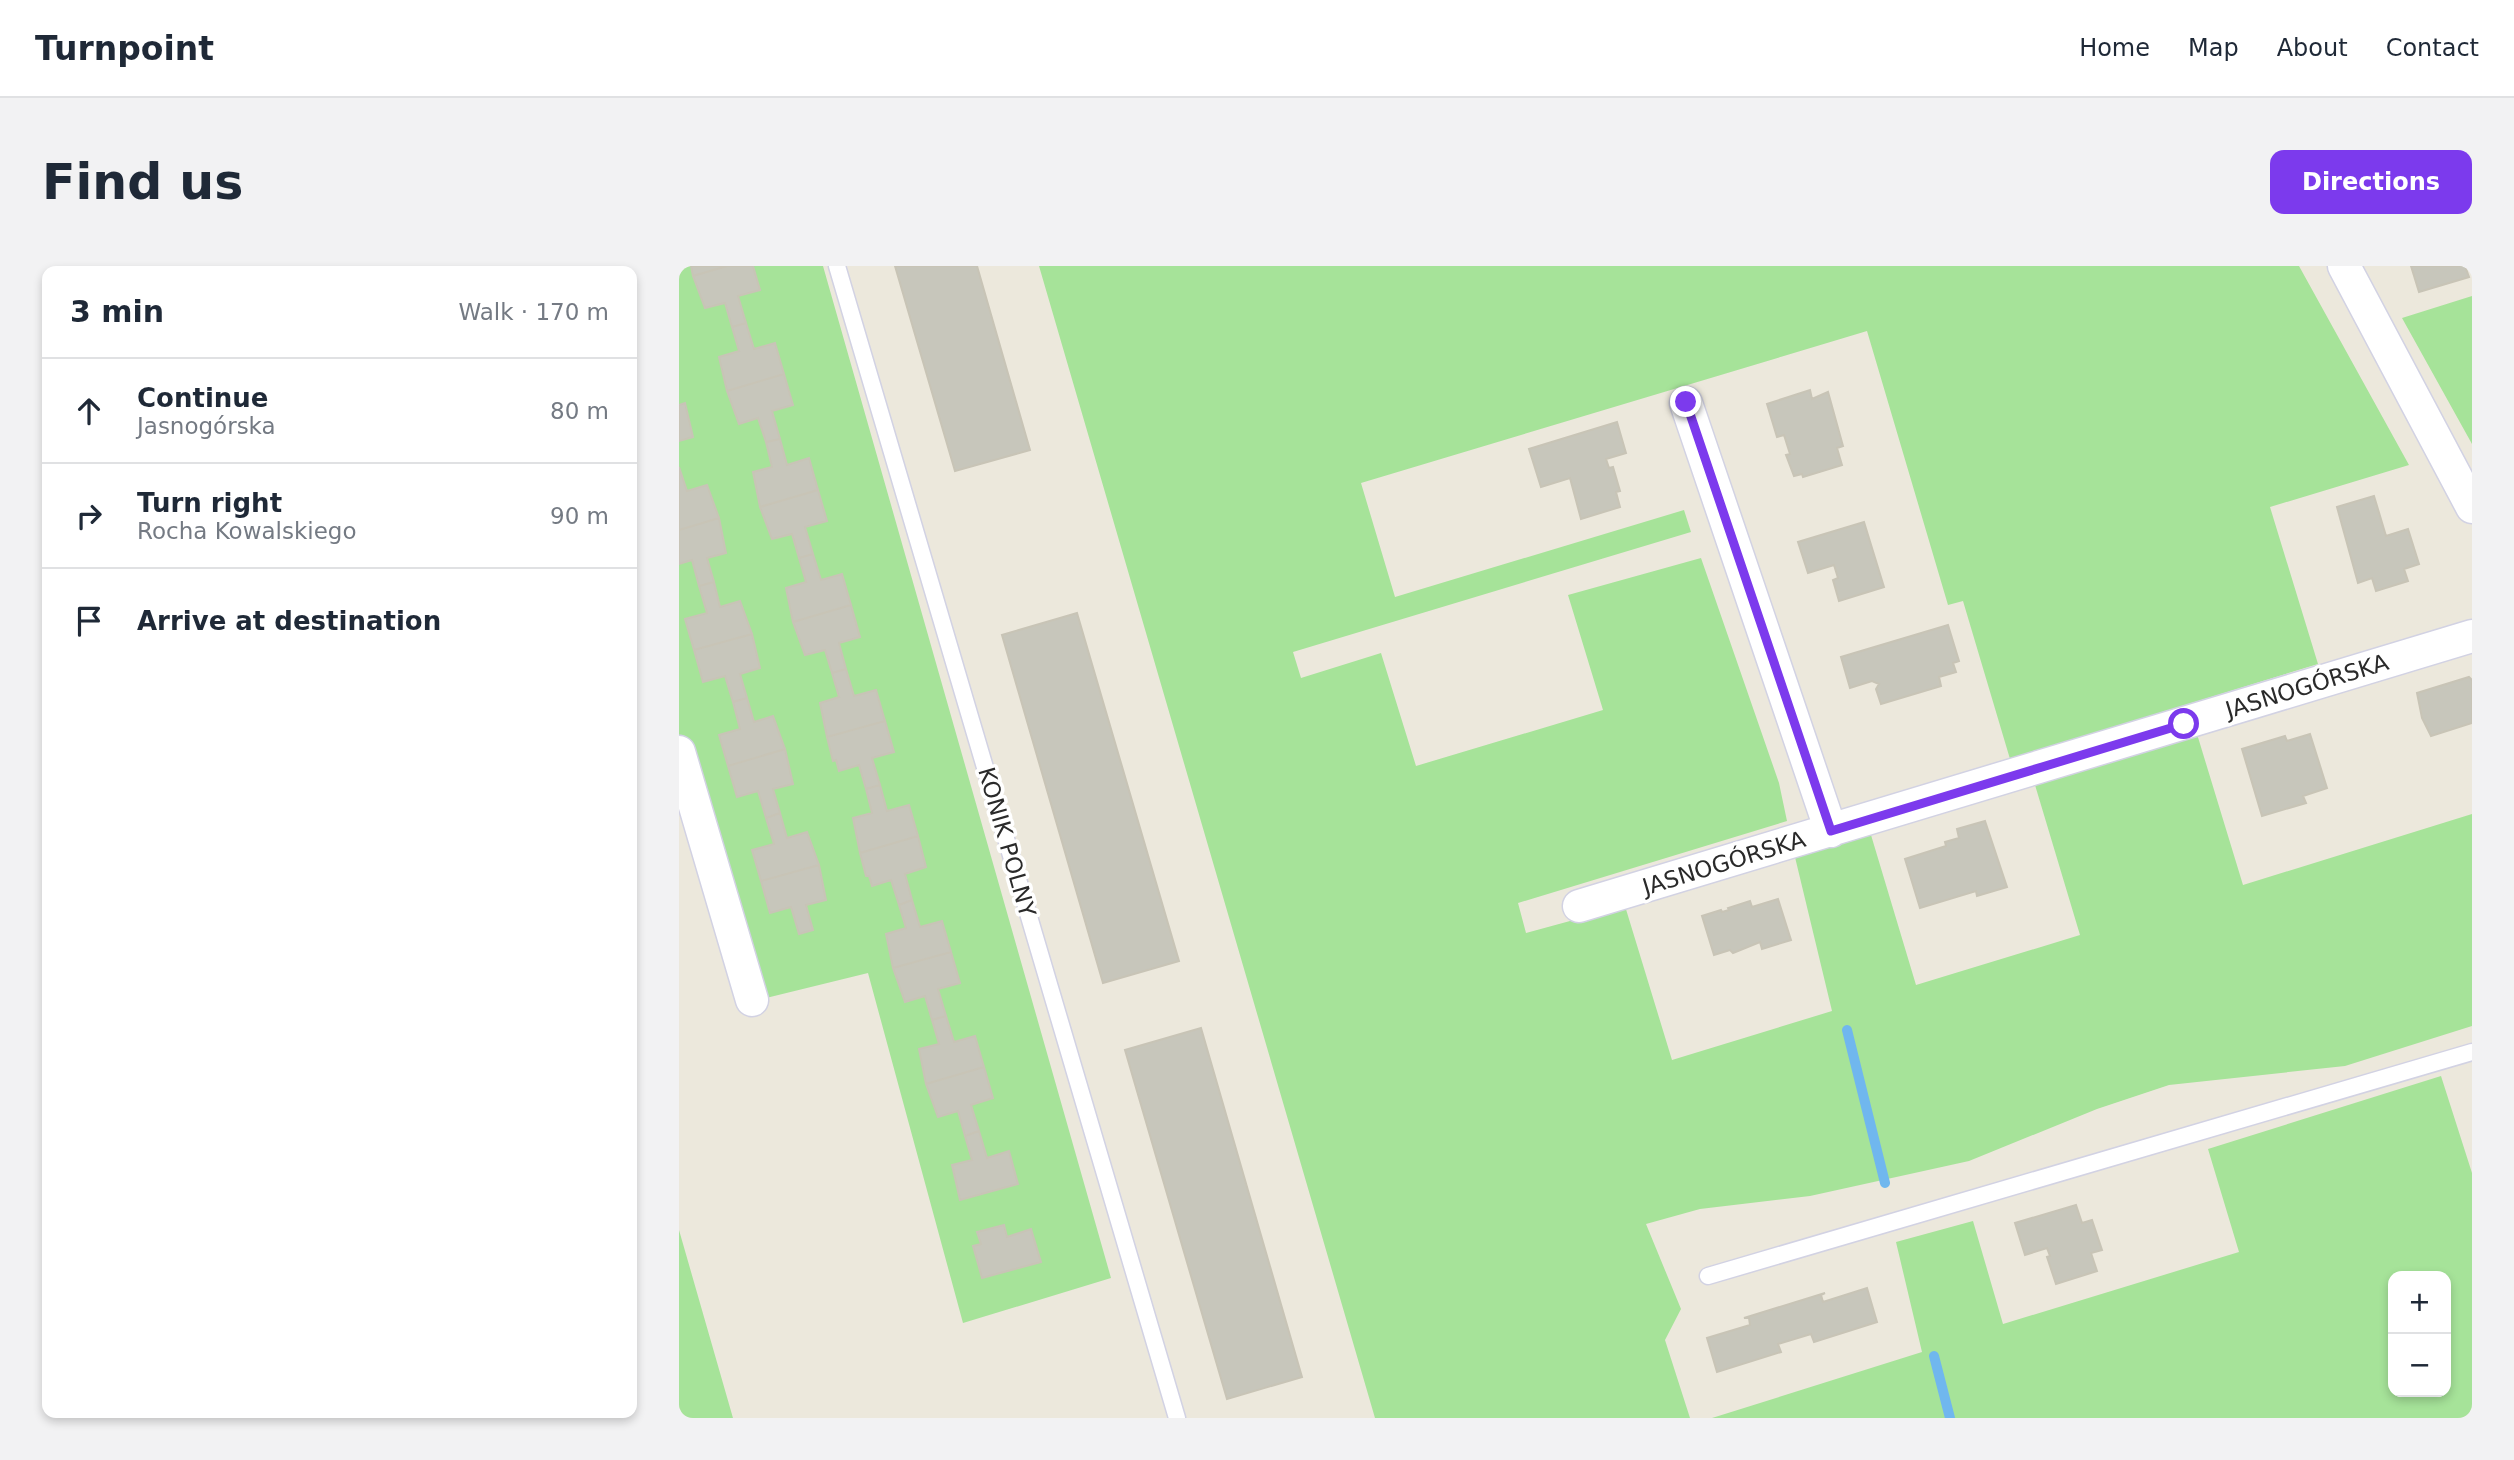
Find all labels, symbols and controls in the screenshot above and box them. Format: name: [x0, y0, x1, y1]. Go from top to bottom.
text: Turnpoint: [35, 29, 214, 68]
text: Home: [2079, 34, 2150, 62]
text: Map: [2188, 34, 2239, 62]
text: About: [2277, 34, 2348, 62]
text: Contact: [2386, 34, 2479, 62]
button: Directions: [2270, 150, 2472, 214]
text: Find us: [42, 154, 243, 211]
text: 3 min: [70, 294, 164, 329]
text: Walk · 170 m: [458, 299, 609, 325]
text: Continue: [137, 383, 268, 413]
route end: [1670, 386, 1701, 417]
icon: ahead: [70, 392, 108, 430]
text: 80 m: [550, 398, 609, 424]
text: Jasnogórska: [137, 413, 276, 439]
text: Turn right: [137, 488, 282, 518]
icon: right: [70, 497, 108, 535]
text: 90 m: [550, 503, 609, 529]
text: Rocha Kowalskiego: [137, 518, 356, 544]
icon: arrive: [70, 602, 108, 640]
text: Arrive at destination: [137, 606, 441, 636]
street label: JASNOGÓRSKA: [2220, 648, 2392, 724]
route start: [2168, 708, 2199, 739]
street label: KONIK POLNY: [973, 764, 1041, 921]
street label: JASNOGÓRSKA: [1637, 825, 1809, 901]
map controls: [2388, 1271, 2451, 1397]
button: +: [2388, 1271, 2451, 1334]
button: −: [2388, 1334, 2451, 1397]

